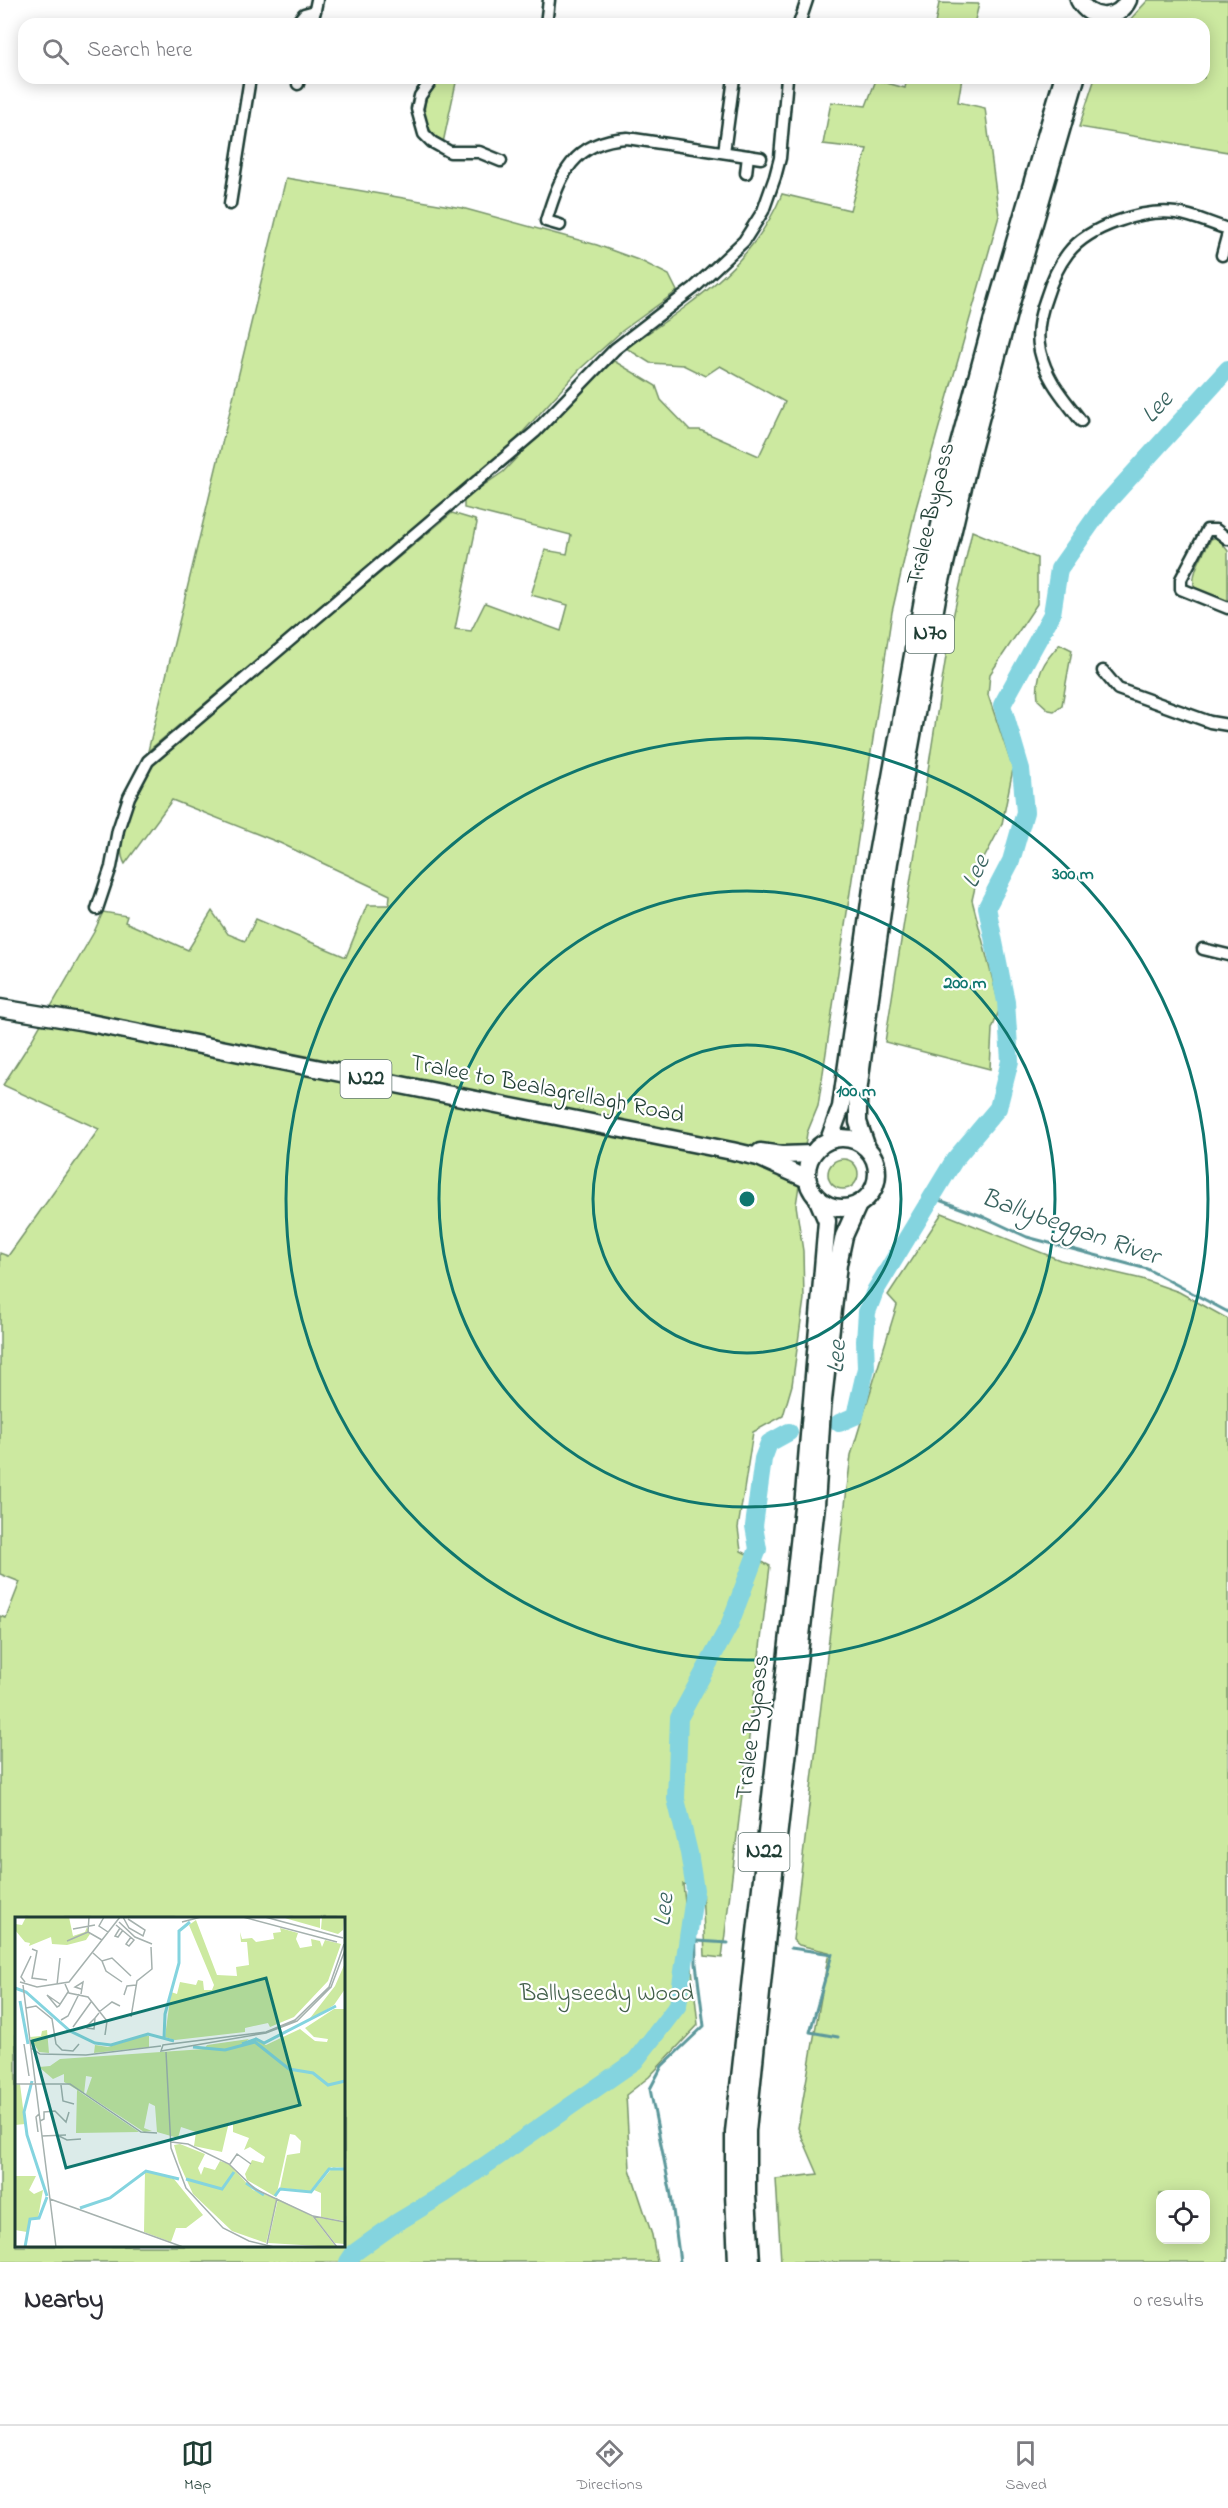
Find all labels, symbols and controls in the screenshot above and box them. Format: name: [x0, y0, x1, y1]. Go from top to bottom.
search box: [18, 18, 1210, 84]
icon: search: [39, 35, 72, 68]
text: Search here: [87, 35, 192, 67]
water label: Lee: [1133, 382, 1184, 433]
street label: Tralee Bypass: [899, 439, 966, 589]
road number: N70: [906, 615, 954, 653]
water label: Lee: [953, 848, 1002, 895]
text: 300 m: [1051, 862, 1094, 888]
text: 200 m: [943, 971, 987, 997]
street label: Tralee to Bealagrellagh Road: [407, 1046, 688, 1134]
road number: N22: [340, 1060, 392, 1098]
text: 100 m: [836, 1079, 876, 1105]
water label: Ballybeggan River: [976, 1180, 1167, 1277]
centre of rings: [737, 1189, 757, 1209]
water label: Lee: [818, 1338, 858, 1375]
street label: Tralee Bypass: [728, 1653, 781, 1802]
road number: N22: [738, 1833, 789, 1871]
water label: Lee: [644, 1890, 686, 1928]
inset map: [15, 1917, 345, 2247]
park label: Ballyseedy Wood: [519, 1977, 695, 2013]
map controls: [1156, 2190, 1210, 2244]
button: locate: [1156, 2190, 1210, 2244]
text: Nearby: [24, 2282, 103, 2320]
text: 0 results: [1133, 2287, 1204, 2316]
tab: Map: [181, 2437, 214, 2497]
tab: Directions: [576, 2437, 643, 2497]
tab: Saved: [1005, 2437, 1047, 2497]

